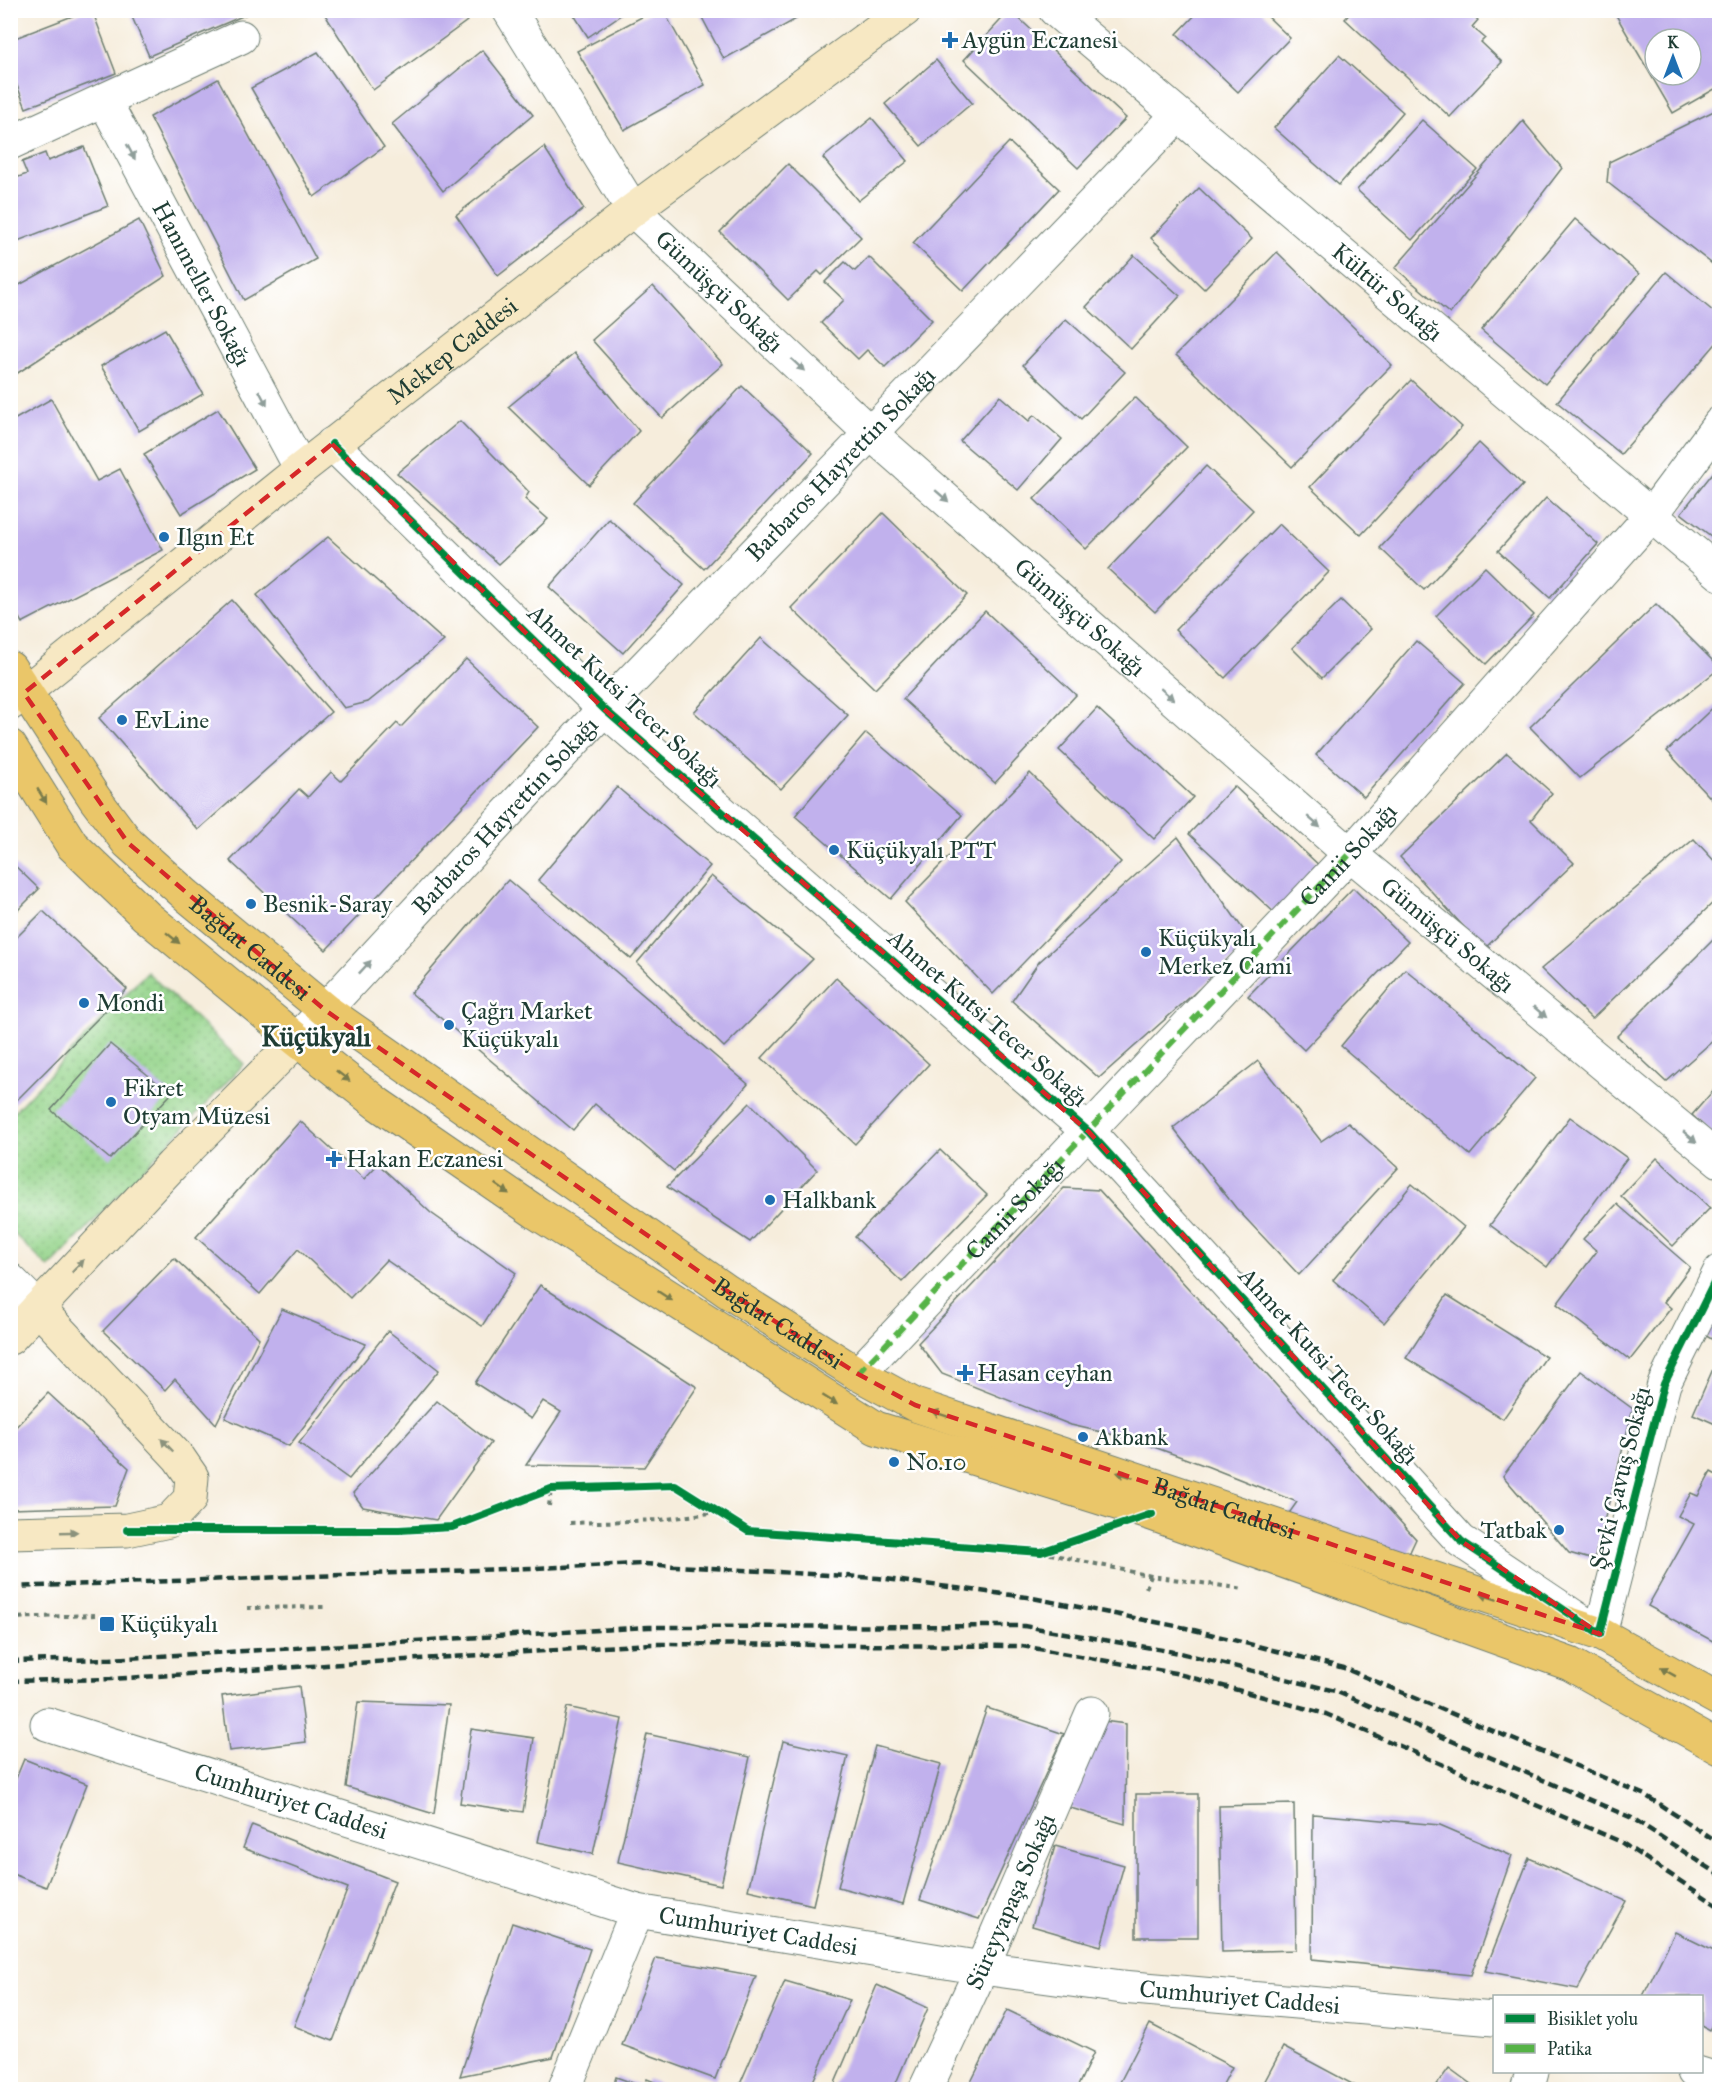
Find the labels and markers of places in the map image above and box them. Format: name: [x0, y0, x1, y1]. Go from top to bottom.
place label: Aygün Eczanesi: [961, 25, 1118, 55]
marker: Aygün Eczanesi: [943, 33, 957, 47]
place label: Ilgın Et: [176, 522, 255, 552]
marker: Ilgın Et: [157, 530, 171, 544]
place label: EvLine: [134, 705, 209, 735]
marker: EvLine: [115, 713, 129, 727]
place label: Küçükyalı PTT: [846, 835, 996, 865]
marker: Küçükyalı PTT: [827, 843, 841, 857]
place label: Besnik-Saray: [263, 889, 393, 919]
marker: Besnik-Saray: [244, 897, 258, 911]
place label: Küçükyalı Merkez Cami: [1158, 923, 1292, 981]
marker: Küçükyalı Merkez Cami: [1139, 945, 1153, 959]
place label: Mondi: [96, 988, 165, 1018]
marker: Mondi: [77, 996, 91, 1010]
place label: Çağrı Market Küçükyalı: [461, 996, 593, 1054]
marker: Çağrı Market Küçükyalı: [442, 1018, 456, 1032]
place label: Fikret Otyam Müzesi: [123, 1073, 271, 1131]
marker: Fikret Otyam Müzesi: [104, 1095, 118, 1109]
place label: Hakan Eczanesi: [346, 1144, 504, 1174]
marker: Hakan Eczanesi: [327, 1152, 341, 1166]
place label: Halkbank: [782, 1185, 877, 1215]
marker: Halkbank: [763, 1193, 777, 1207]
place label: Hasan ceyhan: [977, 1358, 1112, 1388]
marker: Hasan ceyhan: [958, 1366, 972, 1380]
place label: Akbank: [1094, 1422, 1169, 1452]
marker: Akbank: [1076, 1430, 1090, 1444]
place label: No.10: [906, 1447, 967, 1477]
marker: No.10: [887, 1455, 901, 1469]
place label: Tatbak: [1480, 1515, 1548, 1545]
marker: Tatbak: [1552, 1523, 1566, 1537]
place label: Küçükyalı: [120, 1609, 218, 1639]
marker: Küçükyalı: [98, 1615, 116, 1633]

